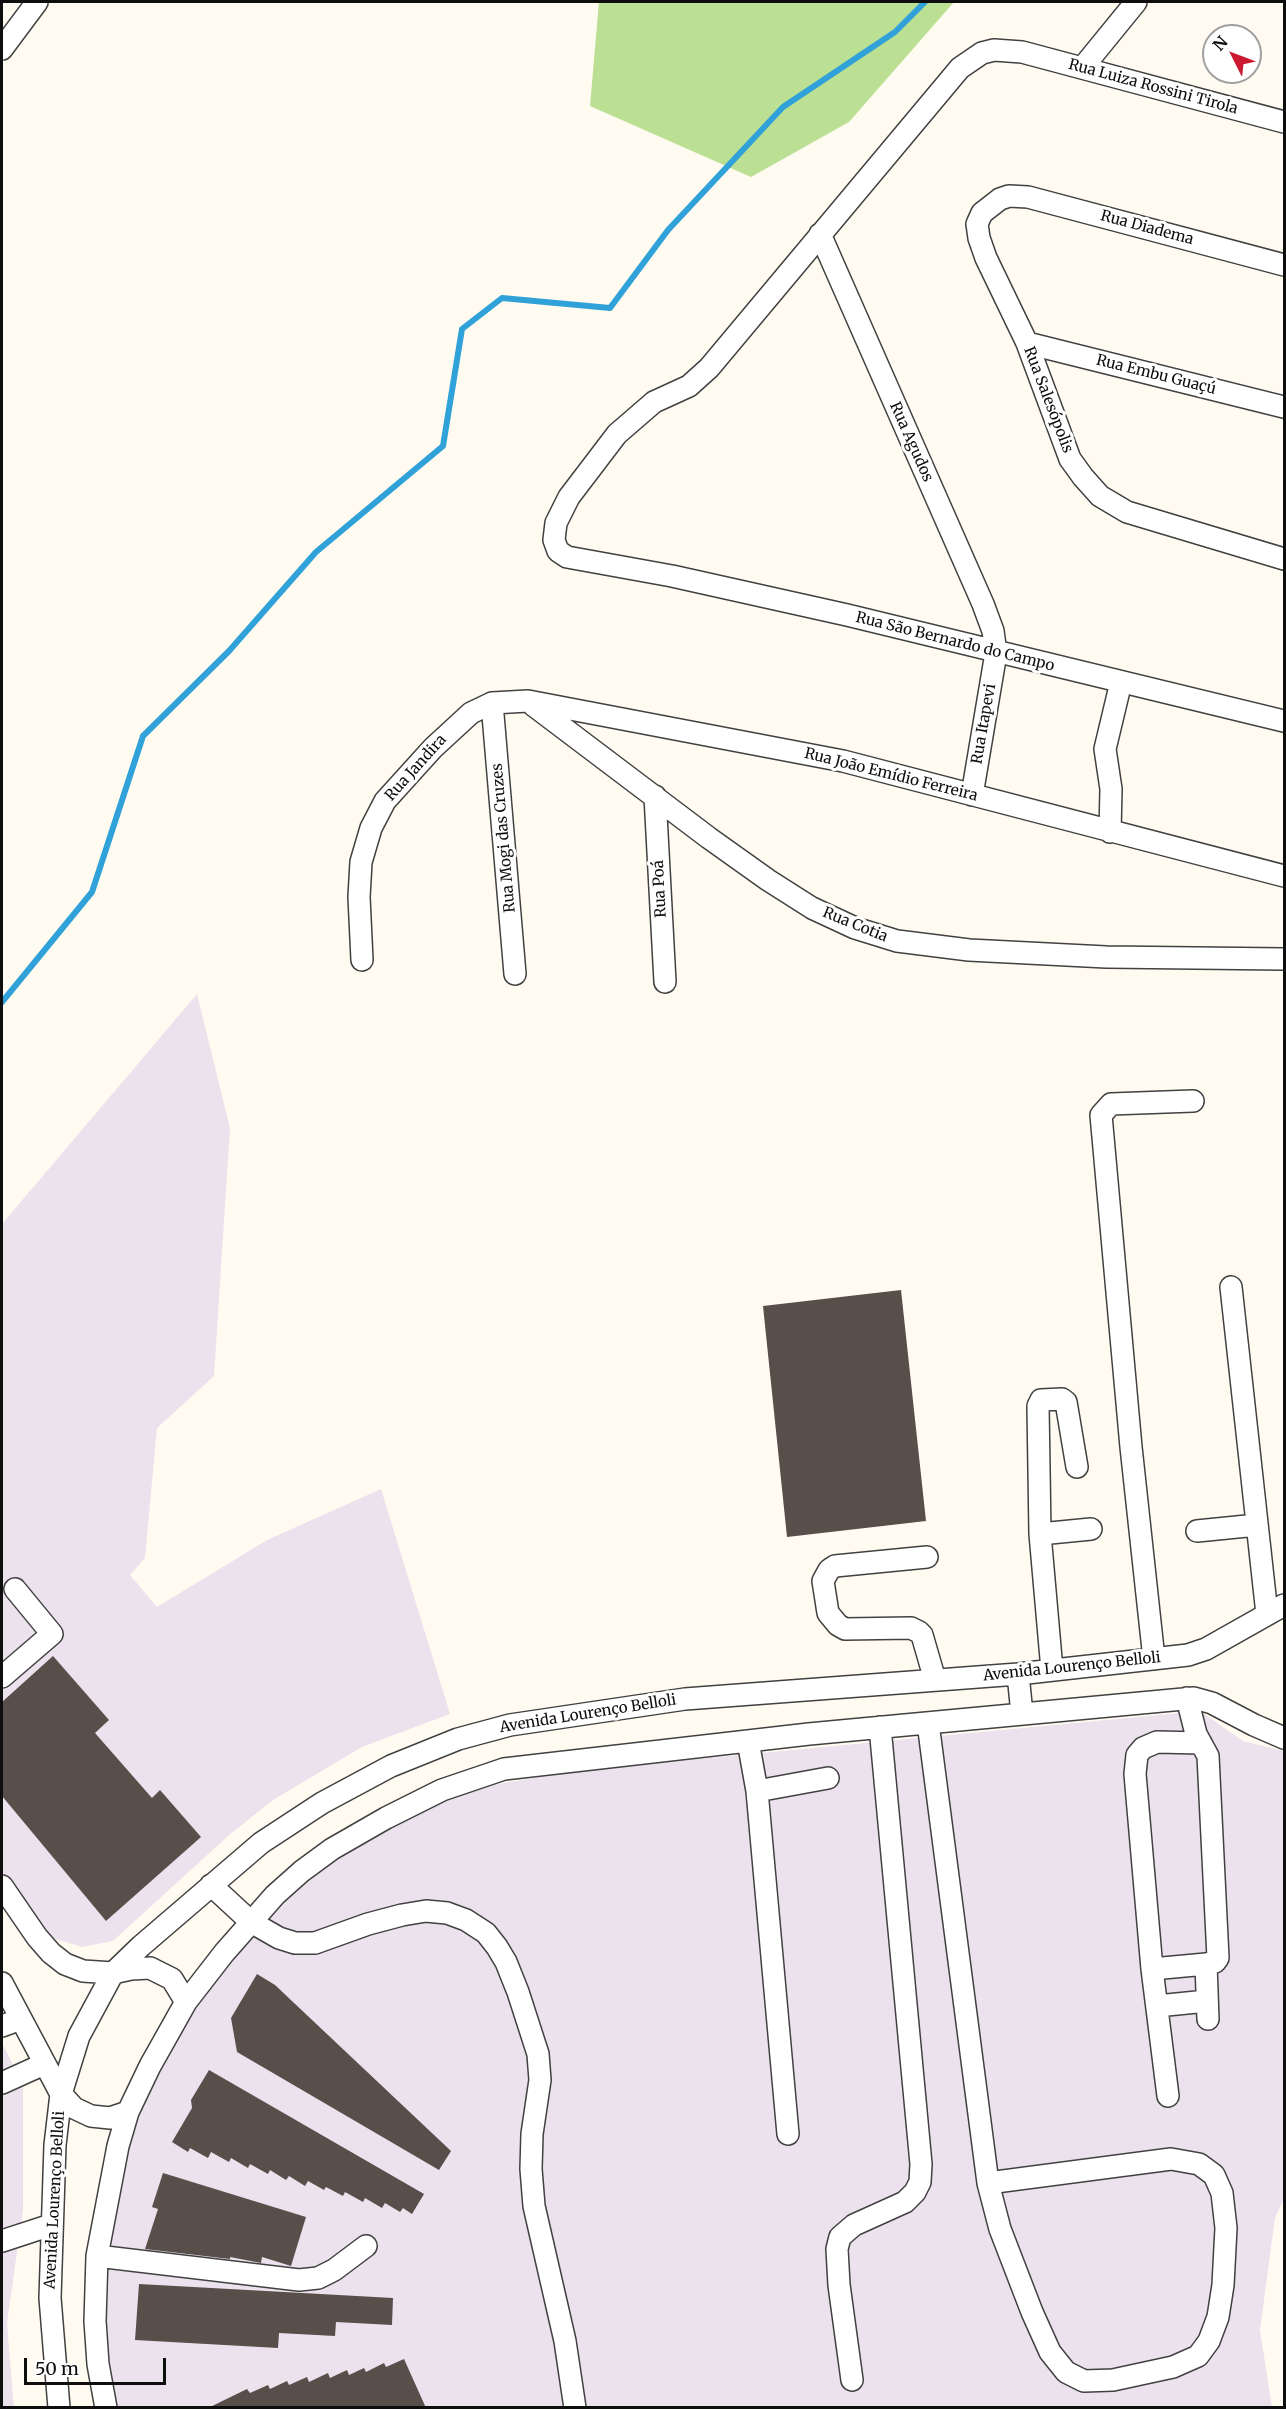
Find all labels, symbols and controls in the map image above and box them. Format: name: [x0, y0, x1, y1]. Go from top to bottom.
north arrow: [1202, 24, 1262, 84]
text: N: [1208, 32, 1232, 55]
street label: Rua Luiza Rossini Tirola: [1066, 56, 1240, 118]
street label: Rua Diadema: [1099, 207, 1195, 249]
street label: Rua Salesópolis: [1019, 344, 1077, 456]
street label: Rua Embu Guaçú: [1094, 351, 1218, 399]
street label: Rua Agudos: [885, 399, 937, 485]
street label: Rua São Bernardo do Campo: [854, 609, 1056, 675]
street label: Rua Itapevi: [968, 682, 1000, 766]
street label: Rua Jandira: [382, 731, 450, 805]
street label: Rua João Emídio Ferreira: [802, 745, 980, 805]
street label: Rua Mogi das Cruzes: [489, 763, 519, 913]
street label: Rua Poá: [650, 860, 670, 918]
street label: Rua Cotia: [820, 904, 890, 946]
street label: Avenida Lourenço Belloli: [982, 1649, 1162, 1685]
street label: Avenida Lourenço Belloli: [498, 1691, 678, 1737]
street label: Avenida Lourenço Belloli: [41, 2110, 69, 2290]
scale bar: [27, 2346, 170, 2384]
text: 50 m: [35, 2357, 79, 2380]

